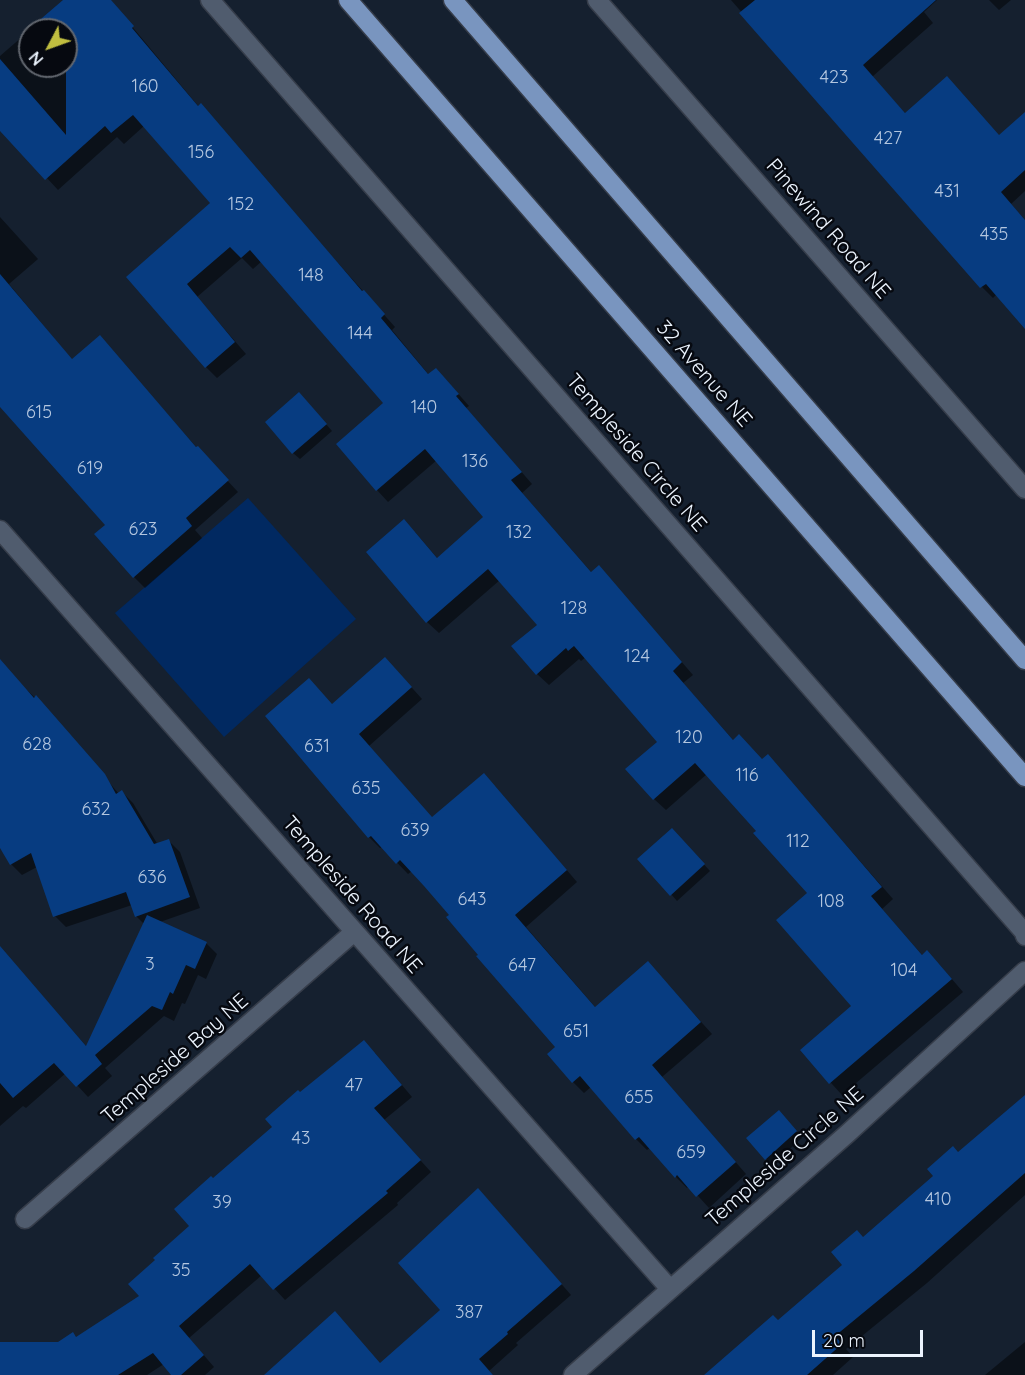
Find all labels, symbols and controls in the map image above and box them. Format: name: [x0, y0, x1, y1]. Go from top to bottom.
north arrow: [18, 18, 78, 78]
text: N: [25, 48, 47, 70]
house number: 423: [820, 67, 848, 89]
house number: 160: [131, 76, 159, 98]
house number: 427: [874, 128, 902, 150]
house number: 156: [188, 142, 214, 164]
street label: Pinewind Road NE: [760, 154, 896, 304]
house number: 431: [934, 181, 960, 203]
house number: 152: [228, 194, 254, 216]
house number: 435: [980, 224, 1008, 246]
house number: 148: [298, 265, 324, 287]
street label: 32 Avenue NE: [651, 315, 757, 433]
house number: 144: [347, 323, 373, 345]
street label: Templeside Circle NE: [560, 369, 712, 537]
house number: 140: [411, 397, 437, 419]
house number: 615: [26, 402, 52, 424]
house number: 136: [462, 451, 488, 473]
house number: 619: [77, 458, 103, 480]
house number: 623: [128, 519, 158, 541]
house number: 132: [506, 522, 532, 544]
house number: 128: [561, 598, 587, 620]
house number: 124: [624, 646, 650, 668]
house number: 120: [675, 727, 703, 749]
house number: 628: [22, 734, 52, 756]
house number: 631: [304, 736, 330, 758]
house number: 116: [735, 765, 759, 787]
house number: 635: [352, 778, 380, 800]
house number: 632: [81, 799, 111, 821]
street label: Templeside Road NE: [277, 811, 427, 979]
house number: 639: [400, 820, 430, 842]
house number: 112: [786, 831, 810, 853]
house number: 636: [138, 867, 166, 889]
house number: 643: [458, 889, 486, 911]
house number: 108: [817, 891, 845, 913]
house number: 3: [145, 954, 155, 976]
house number: 647: [508, 955, 536, 977]
house number: 104: [891, 960, 917, 982]
street label: Templeside Bay NE: [96, 988, 254, 1130]
house number: 651: [563, 1021, 589, 1043]
house number: 47: [345, 1075, 363, 1097]
street label: Templeside Circle NE: [701, 1081, 869, 1233]
house number: 655: [624, 1087, 654, 1109]
house number: 43: [292, 1128, 310, 1150]
house number: 659: [676, 1142, 706, 1164]
house number: 410: [925, 1189, 951, 1211]
house number: 39: [212, 1192, 232, 1214]
house number: 35: [171, 1260, 191, 1282]
house number: 387: [455, 1302, 483, 1324]
scale bar: [815, 1318, 926, 1356]
text: 20 m: [823, 1329, 865, 1352]

